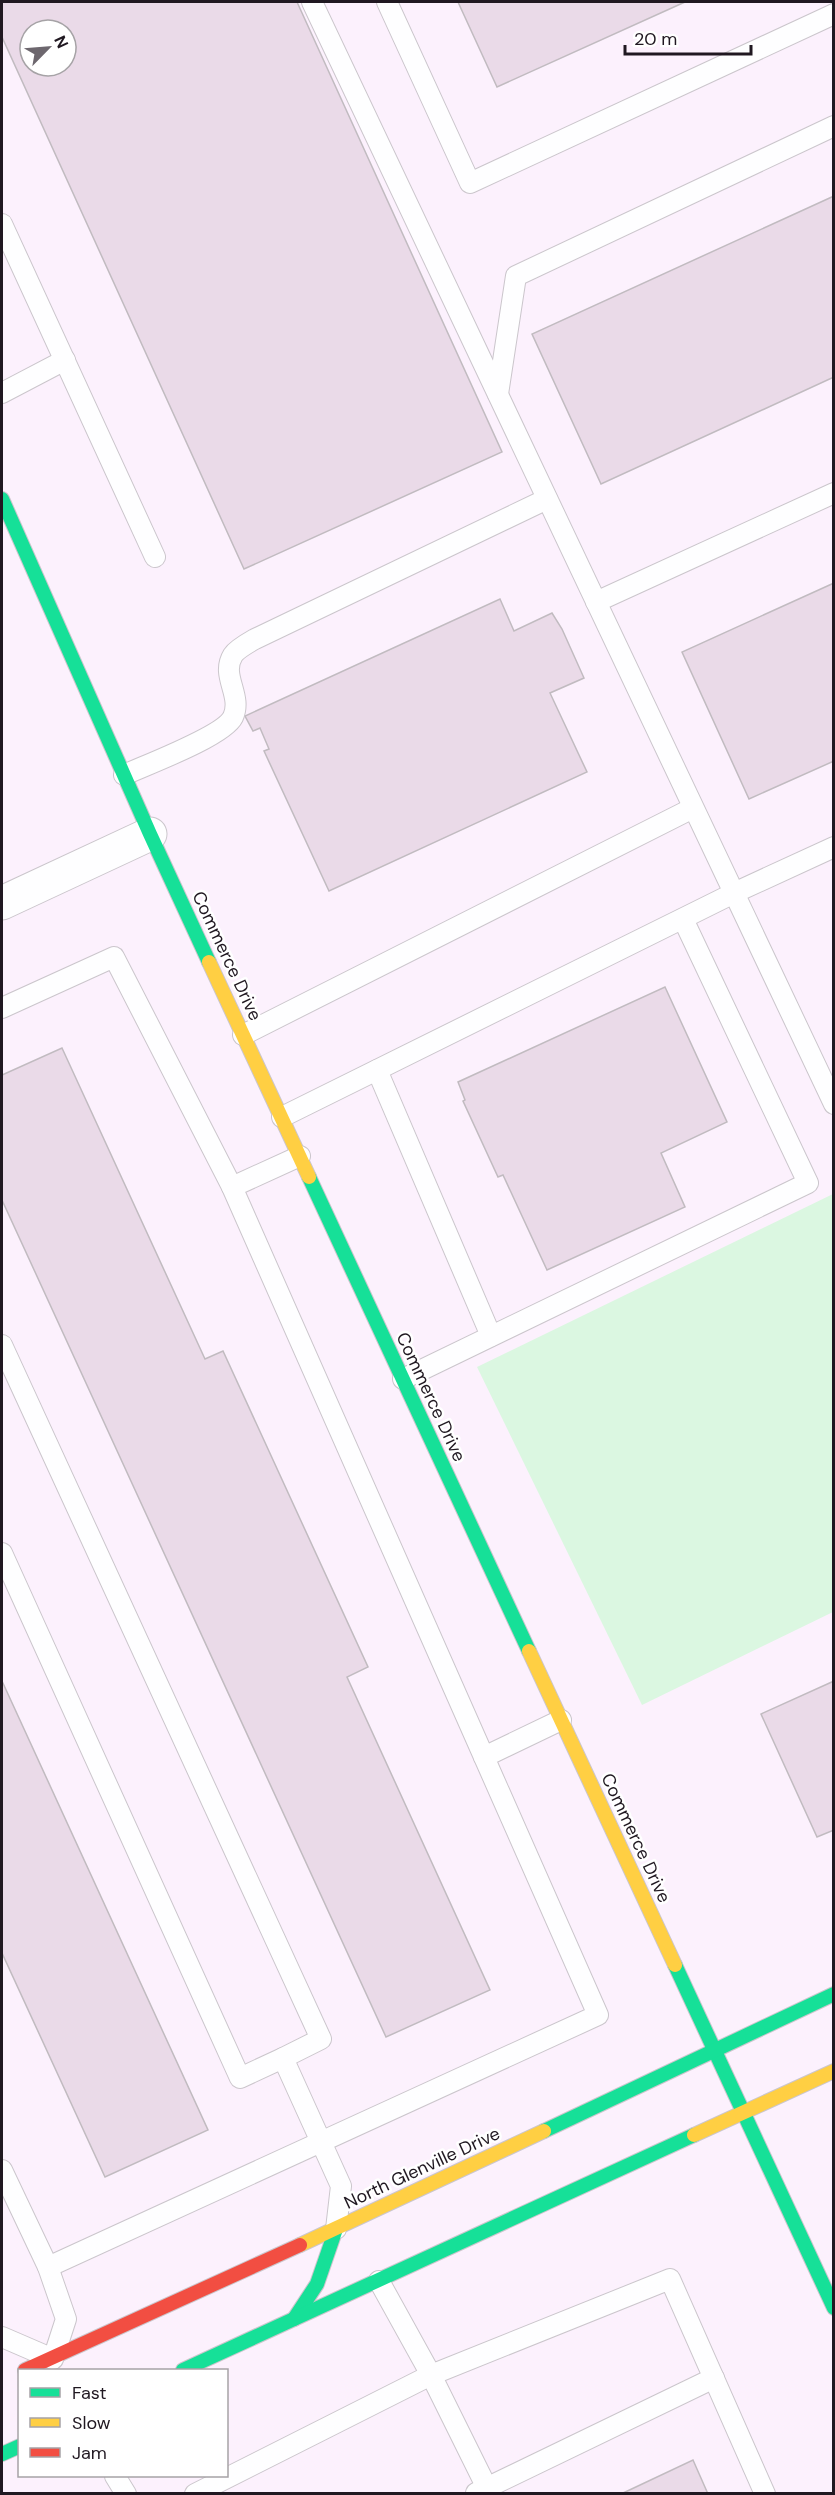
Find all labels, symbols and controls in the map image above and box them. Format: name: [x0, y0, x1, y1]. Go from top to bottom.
north arrow: [18, 18, 78, 78]
scale bar: [625, 18, 751, 56]
text: 20 m: [634, 27, 677, 51]
text: N: [49, 32, 73, 52]
street label: Commerce Drive: [187, 887, 267, 1025]
street label: Commerce Drive: [391, 1328, 471, 1466]
street label: Commerce Drive: [596, 1769, 676, 1907]
street label: North Glenville Drive: [340, 2121, 504, 2215]
legend: [18, 2369, 228, 2477]
text: Fast: [72, 2381, 107, 2405]
text: Slow: [72, 2411, 111, 2435]
text: Jam: [72, 2441, 107, 2465]

